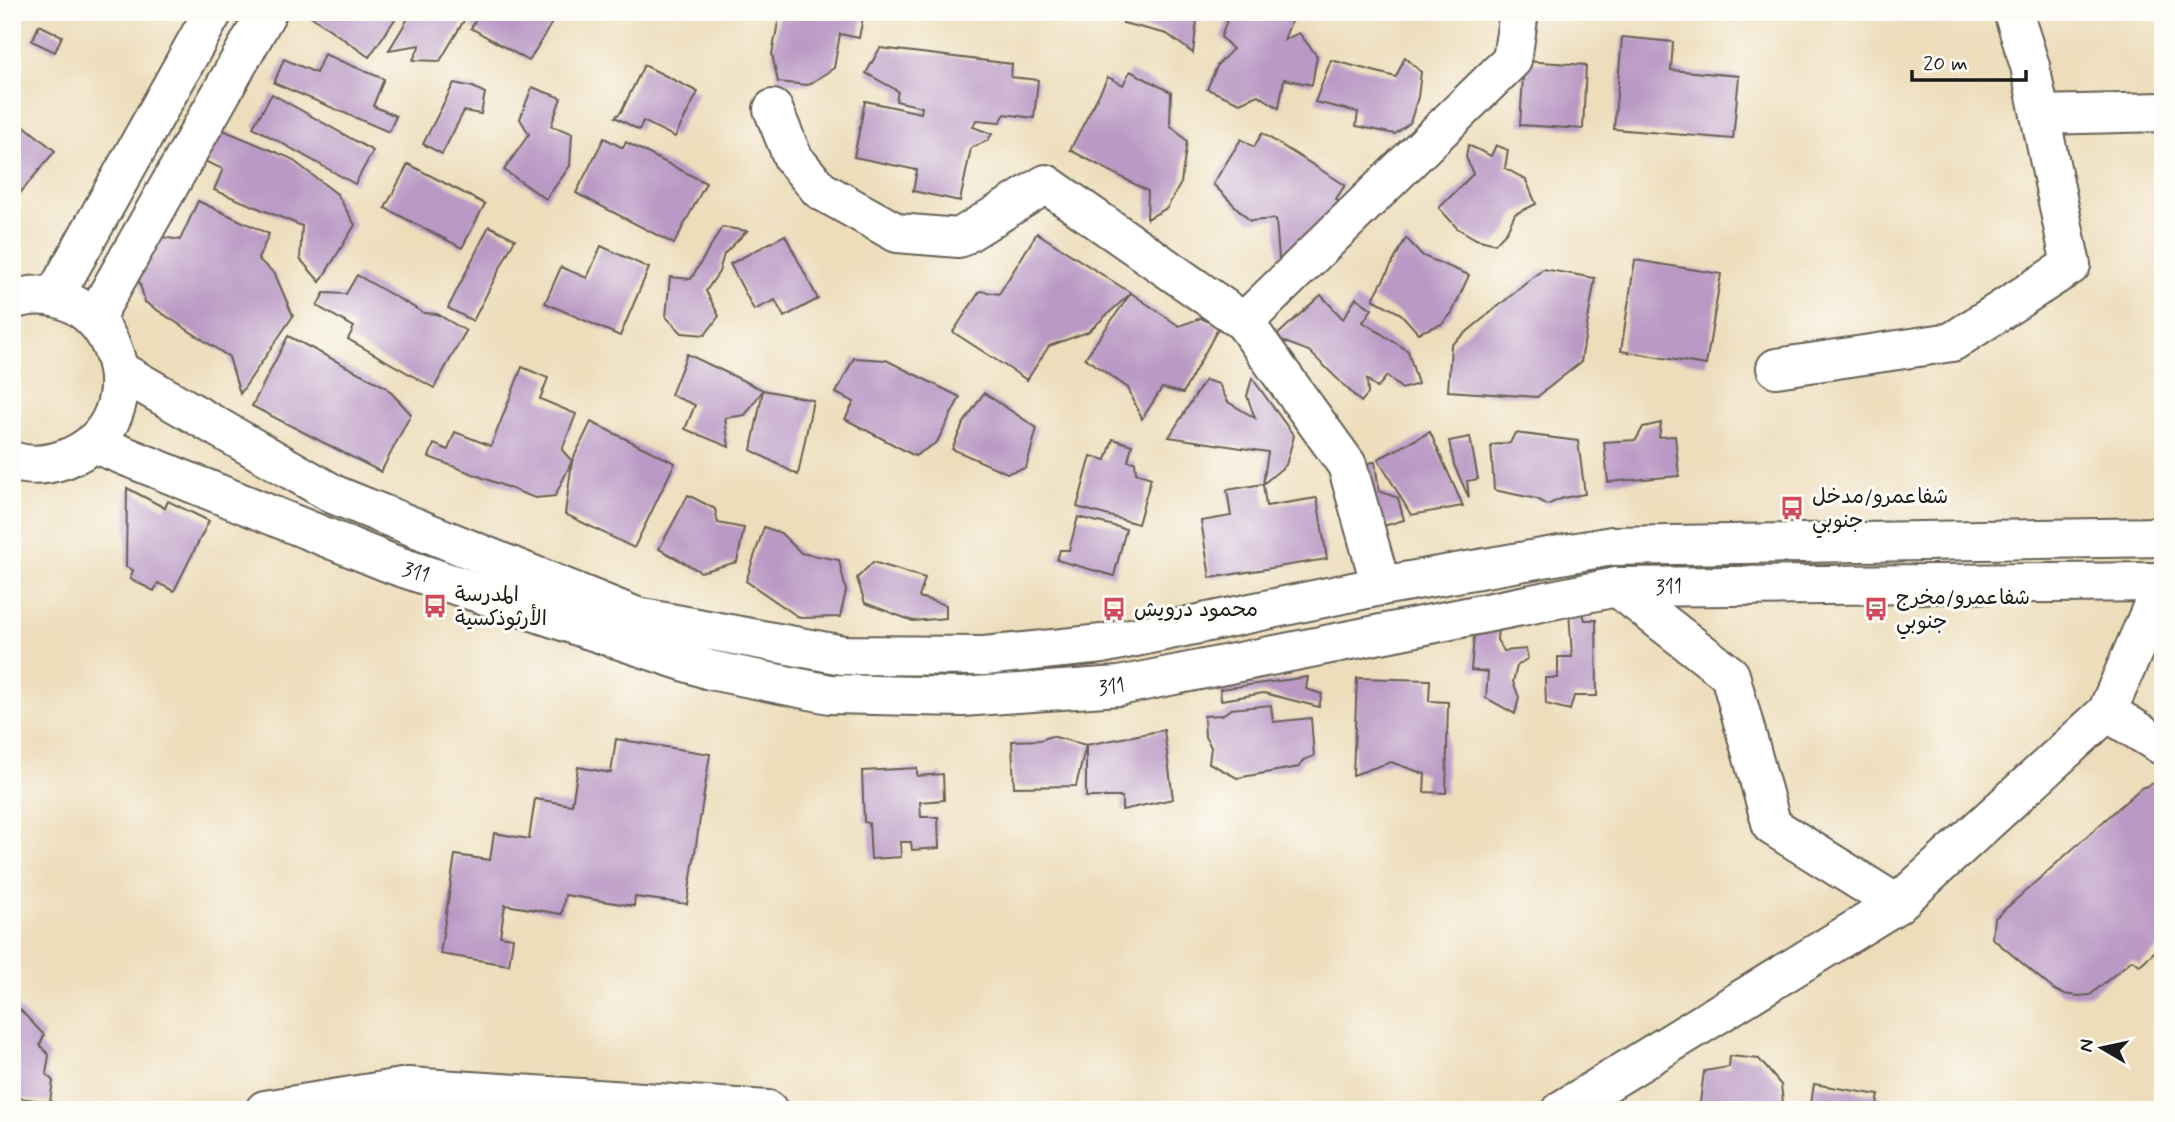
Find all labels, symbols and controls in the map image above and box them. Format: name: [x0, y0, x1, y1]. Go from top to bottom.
scale bar: [1912, 38, 2026, 82]
text: 20 m: [1923, 50, 1968, 78]
place label: شفاعمرو/مدخل جنوبي: [1812, 483, 1948, 539]
bus stop icon: شفاعمرو/مدخل جنوبي: [1778, 494, 1806, 522]
street label: 311: [399, 555, 433, 590]
street label: 311: [1655, 573, 1682, 602]
place label: المدرسة الأرثوذكسية: [455, 581, 547, 633]
place label: شفاعمرو/مخرج جنوبي: [1896, 584, 2030, 640]
bus stop icon: المدرسة الأرثوذكسية: [421, 592, 449, 620]
bus stop icon: محمود درويش: [1100, 595, 1128, 623]
bus stop icon: شفاعمرو/مخرج جنوبي: [1862, 595, 1890, 623]
place label: محمود درويش: [1134, 596, 1258, 624]
street label: 311: [1097, 672, 1128, 702]
north arrow: [2066, 1014, 2136, 1084]
text: N: [2073, 1037, 2100, 1054]

